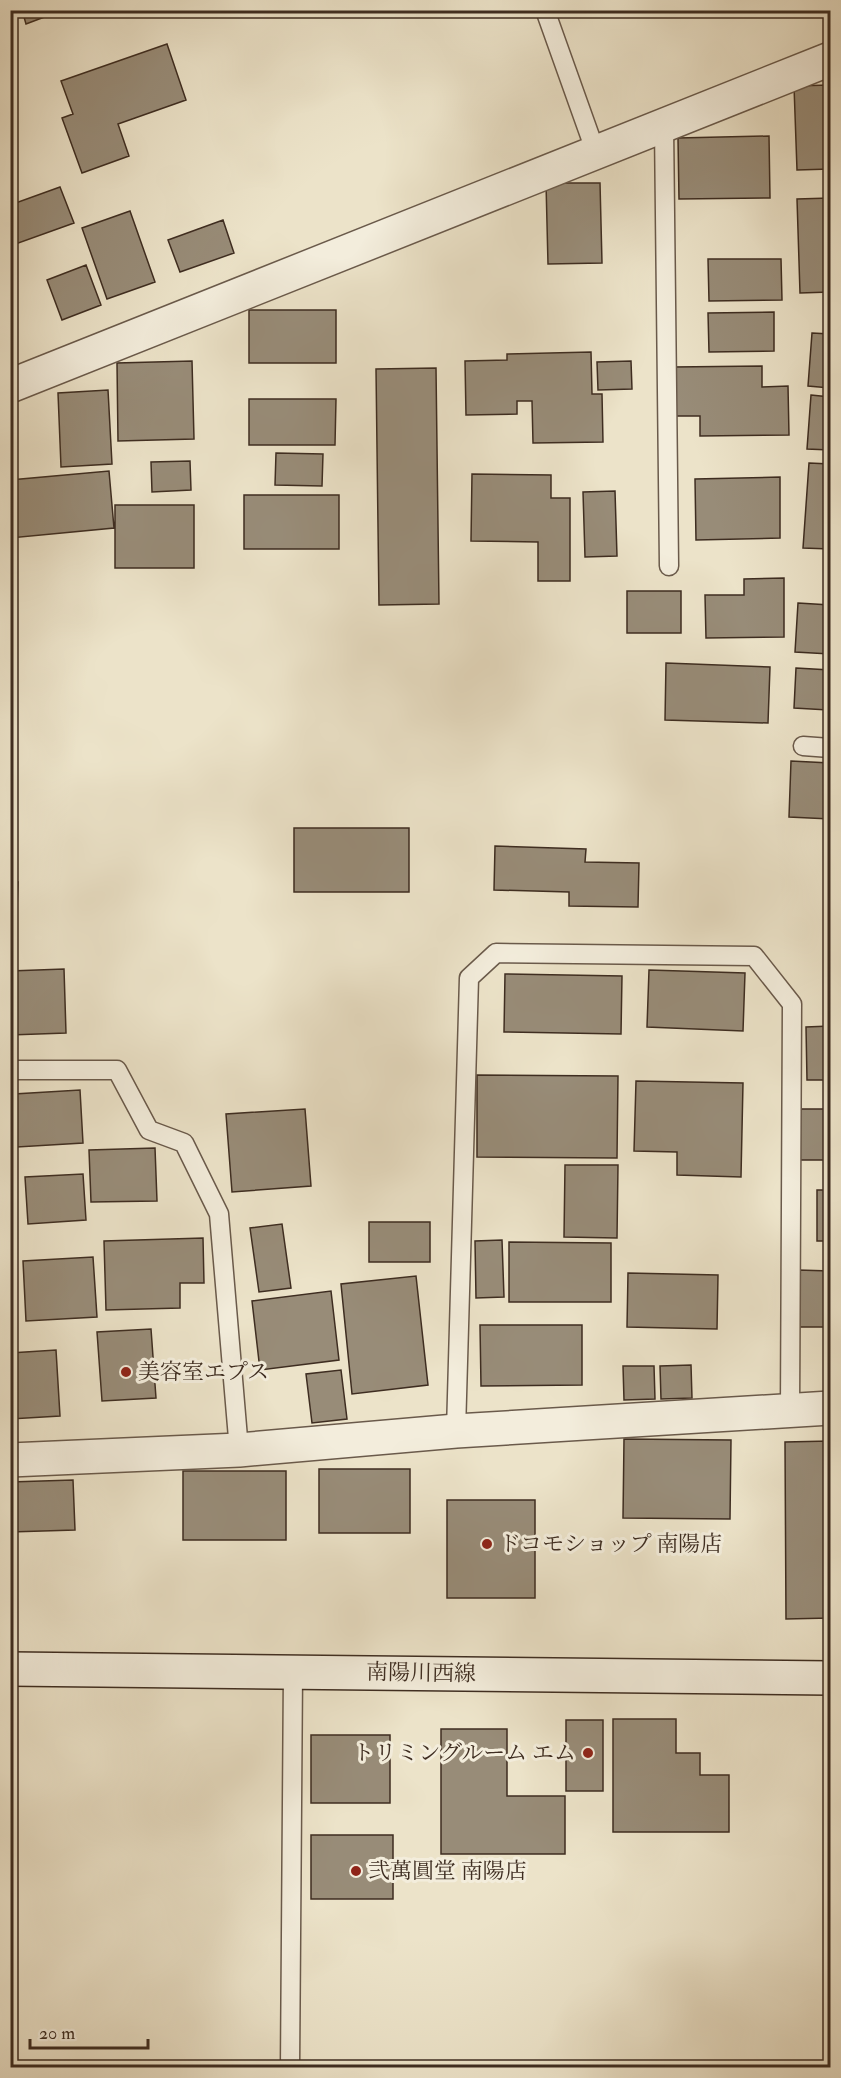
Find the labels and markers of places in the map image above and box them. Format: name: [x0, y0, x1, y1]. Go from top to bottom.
place label: 美容室エプス: [138, 1358, 269, 1386]
marker: 美容室エプス: [119, 1365, 133, 1379]
place label: ドコモショップ 南陽店: [499, 1530, 722, 1558]
marker: ドコモショップ 南陽店: [480, 1537, 494, 1551]
place label: トリミングルーム エム: [352, 1739, 576, 1767]
marker: トリミングルーム エム: [581, 1746, 595, 1760]
place label: 弐萬圓堂 南陽店: [368, 1857, 527, 1885]
marker: 弐萬圓堂 南陽店: [349, 1864, 363, 1878]

